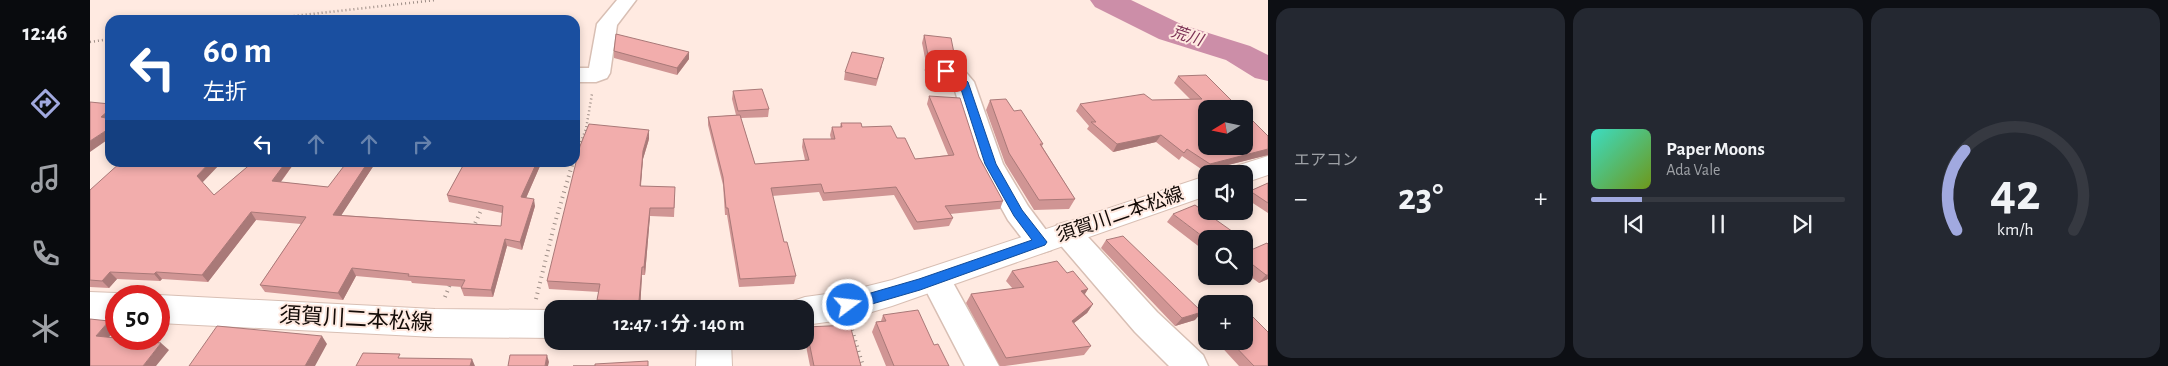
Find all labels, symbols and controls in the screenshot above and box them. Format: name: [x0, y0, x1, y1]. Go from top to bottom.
text: 12:46: [22, 22, 68, 44]
water label: 荒川: [1169, 22, 1207, 49]
text: 60 m: [203, 34, 272, 69]
icon: left: [120, 35, 185, 100]
pin: [925, 50, 967, 92]
icon: arrive: [932, 57, 960, 85]
text: 左折: [203, 81, 247, 103]
icon: directions: [28, 86, 63, 121]
north arrow: [1198, 100, 1252, 155]
map controls: [1198, 100, 1253, 350]
icon: left: [249, 130, 277, 158]
icon: ahead: [302, 130, 330, 158]
icon: ahead: [355, 130, 383, 158]
icon: right: [408, 130, 436, 158]
text: Paper Moons: [1666, 140, 1765, 159]
text: エアコン: [1294, 152, 1358, 168]
icon: music: [28, 161, 63, 196]
text: Ada Vale: [1666, 162, 1721, 178]
button: sound: [1198, 165, 1253, 220]
text: 42: [1990, 167, 2041, 219]
text: 23°: [1398, 179, 1443, 217]
street label: 須賀川二本松線: [1053, 182, 1186, 246]
text: −: [1294, 185, 1307, 213]
text: +: [1534, 185, 1547, 213]
icon: previous: [1620, 210, 1648, 238]
icon: pause: [1704, 210, 1732, 238]
icon: next: [1788, 210, 1816, 238]
text: km/h: [1997, 221, 2034, 239]
button: search: [1198, 230, 1253, 285]
icon: phone: [28, 236, 63, 271]
position arrow: [821, 278, 873, 330]
speed limit sign: 50: [105, 285, 170, 350]
button: +: [1198, 295, 1253, 350]
street label: 須賀川二本松線: [279, 303, 434, 334]
icon: climate: [28, 311, 63, 346]
text: 12:47 · 1 分 · 140 m: [613, 315, 745, 334]

